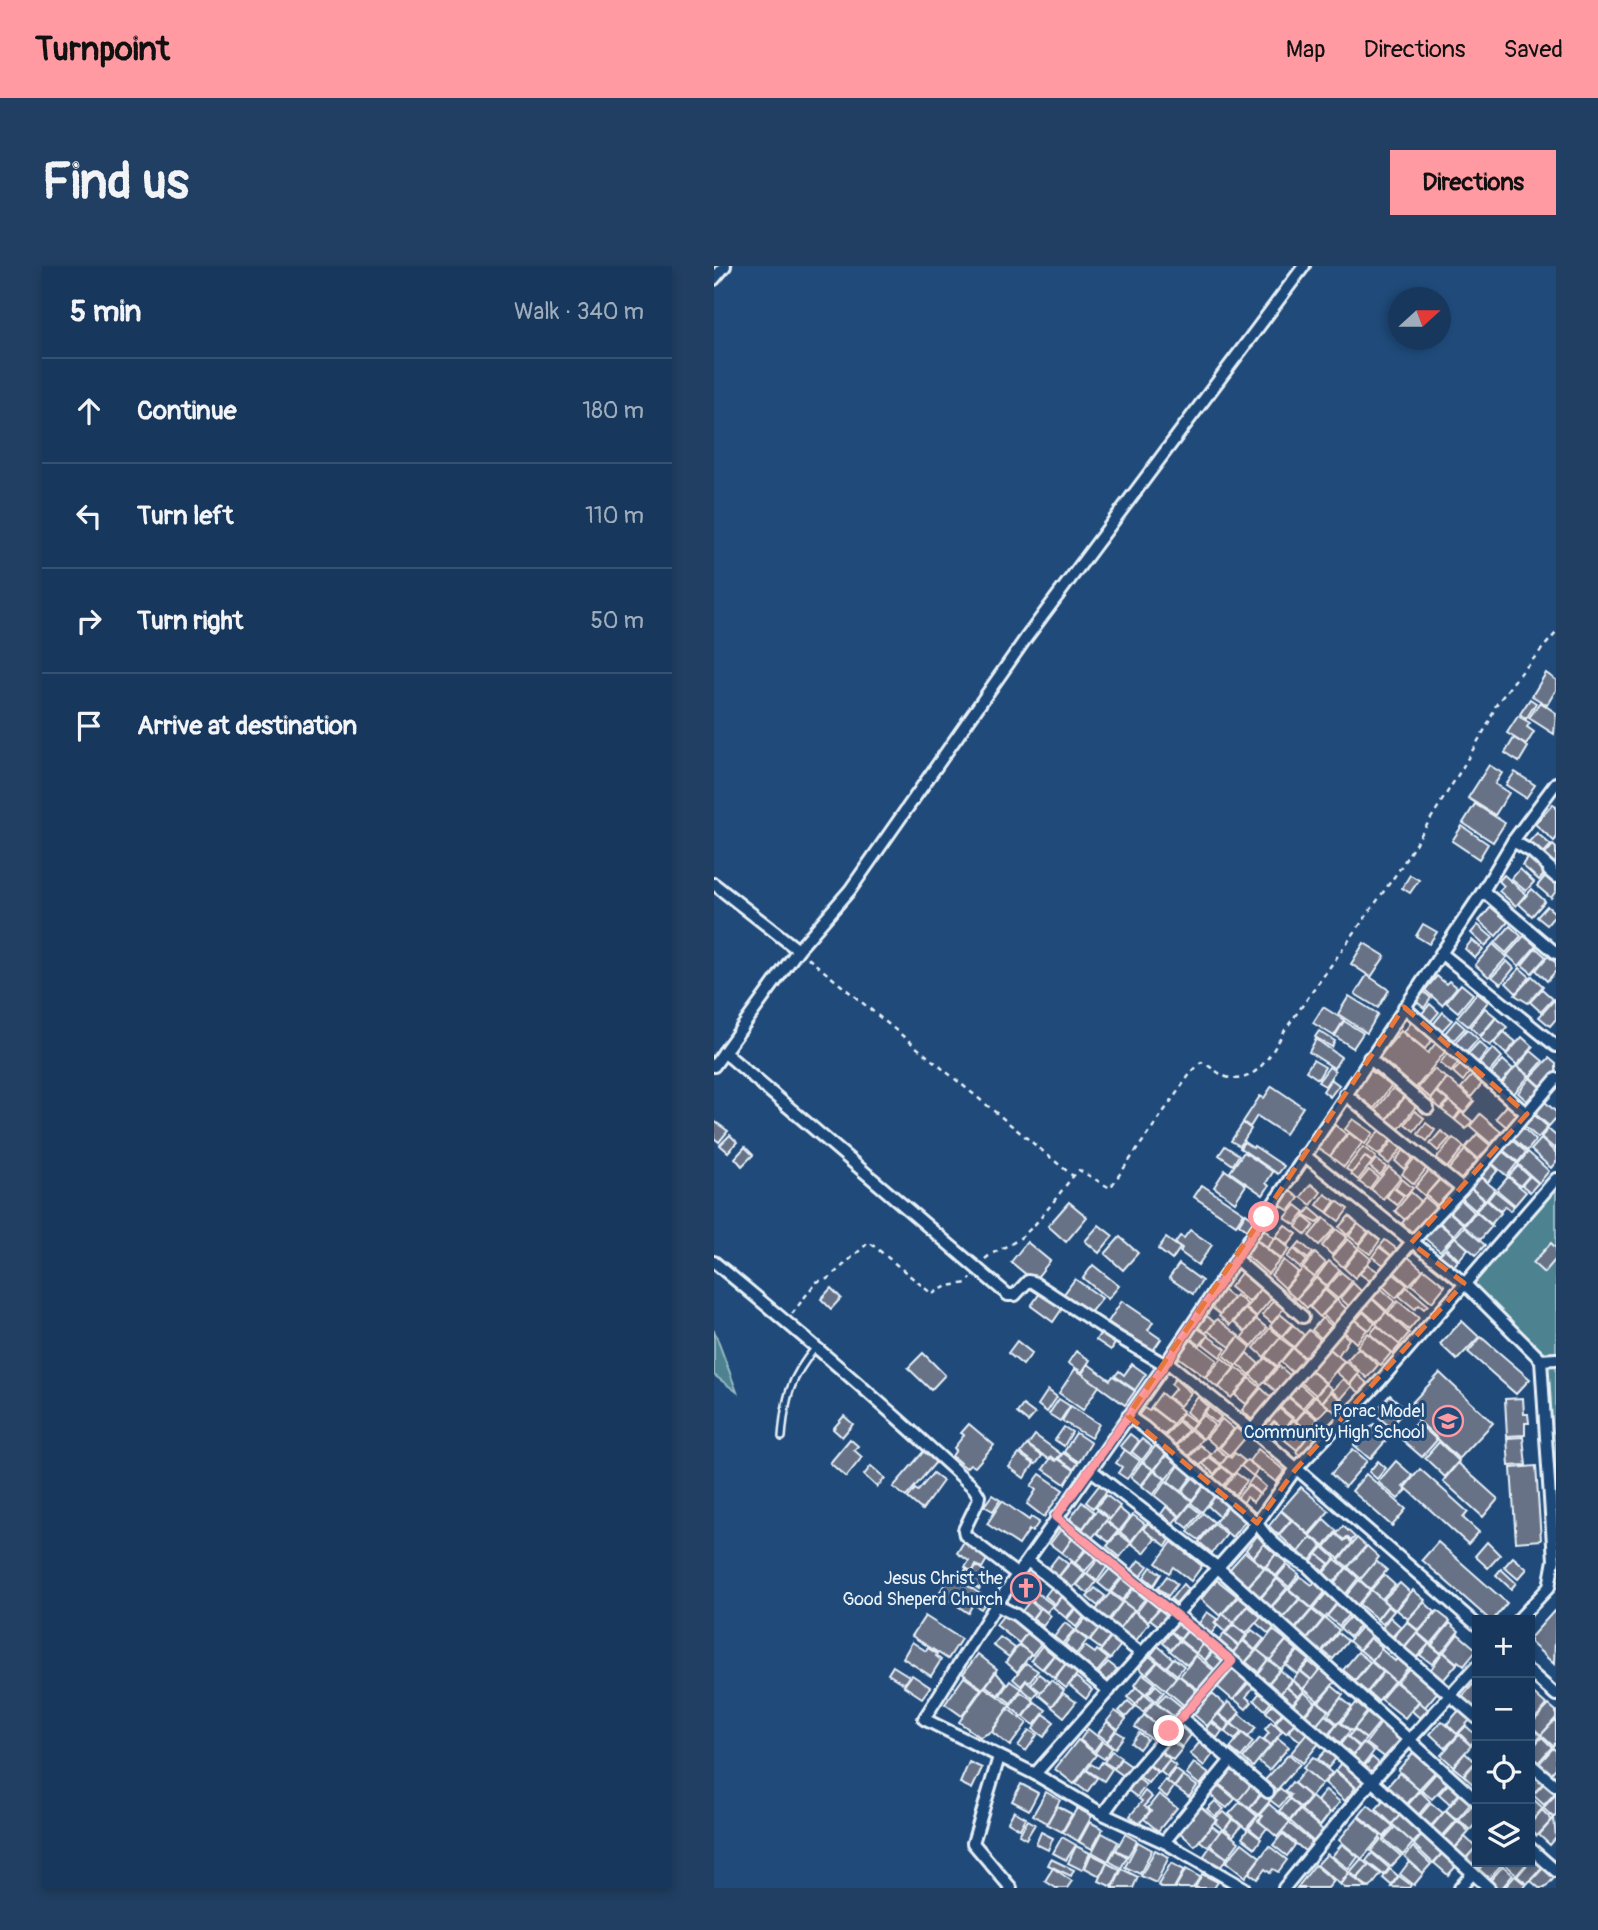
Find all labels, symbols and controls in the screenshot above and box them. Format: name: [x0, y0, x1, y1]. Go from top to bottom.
text: Turnpoint: [35, 29, 170, 70]
text: Map: [1286, 35, 1326, 64]
text: Directions: [1364, 35, 1465, 64]
text: Saved: [1503, 35, 1563, 64]
button: Directions: [1390, 150, 1556, 215]
text: Find us: [42, 152, 189, 213]
north arrow: [1388, 287, 1451, 350]
text: 5 min: [70, 293, 141, 330]
text: Walk · 340 m: [514, 297, 644, 326]
icon: ahead: [70, 392, 108, 430]
text: Continue: [137, 395, 237, 427]
text: 180 m: [582, 396, 644, 425]
icon: left: [70, 497, 108, 535]
text: Turn left: [137, 500, 233, 532]
text: 110 m: [585, 501, 644, 530]
icon: right: [70, 602, 108, 640]
text: Turn right: [137, 605, 243, 637]
text: 50 m: [590, 606, 644, 635]
icon: arrive: [70, 707, 108, 745]
text: Arrive at destination: [137, 710, 357, 742]
route start: [1248, 1201, 1279, 1232]
place label: Porac Model Community High School: [1244, 1400, 1425, 1444]
school or university icon: Porac Model Community High School: [1431, 1404, 1465, 1438]
place label: Jesus Christ the Good Sheperd Church: [842, 1567, 1003, 1611]
church icon: Jesus Christ the Good Sheperd Church: [1009, 1571, 1043, 1605]
map controls: [1472, 1615, 1535, 1867]
button: +: [1472, 1615, 1535, 1678]
button: −: [1472, 1678, 1535, 1741]
route end: [1153, 1715, 1184, 1746]
button: locate: [1472, 1741, 1535, 1804]
button: layers: [1472, 1804, 1535, 1867]

